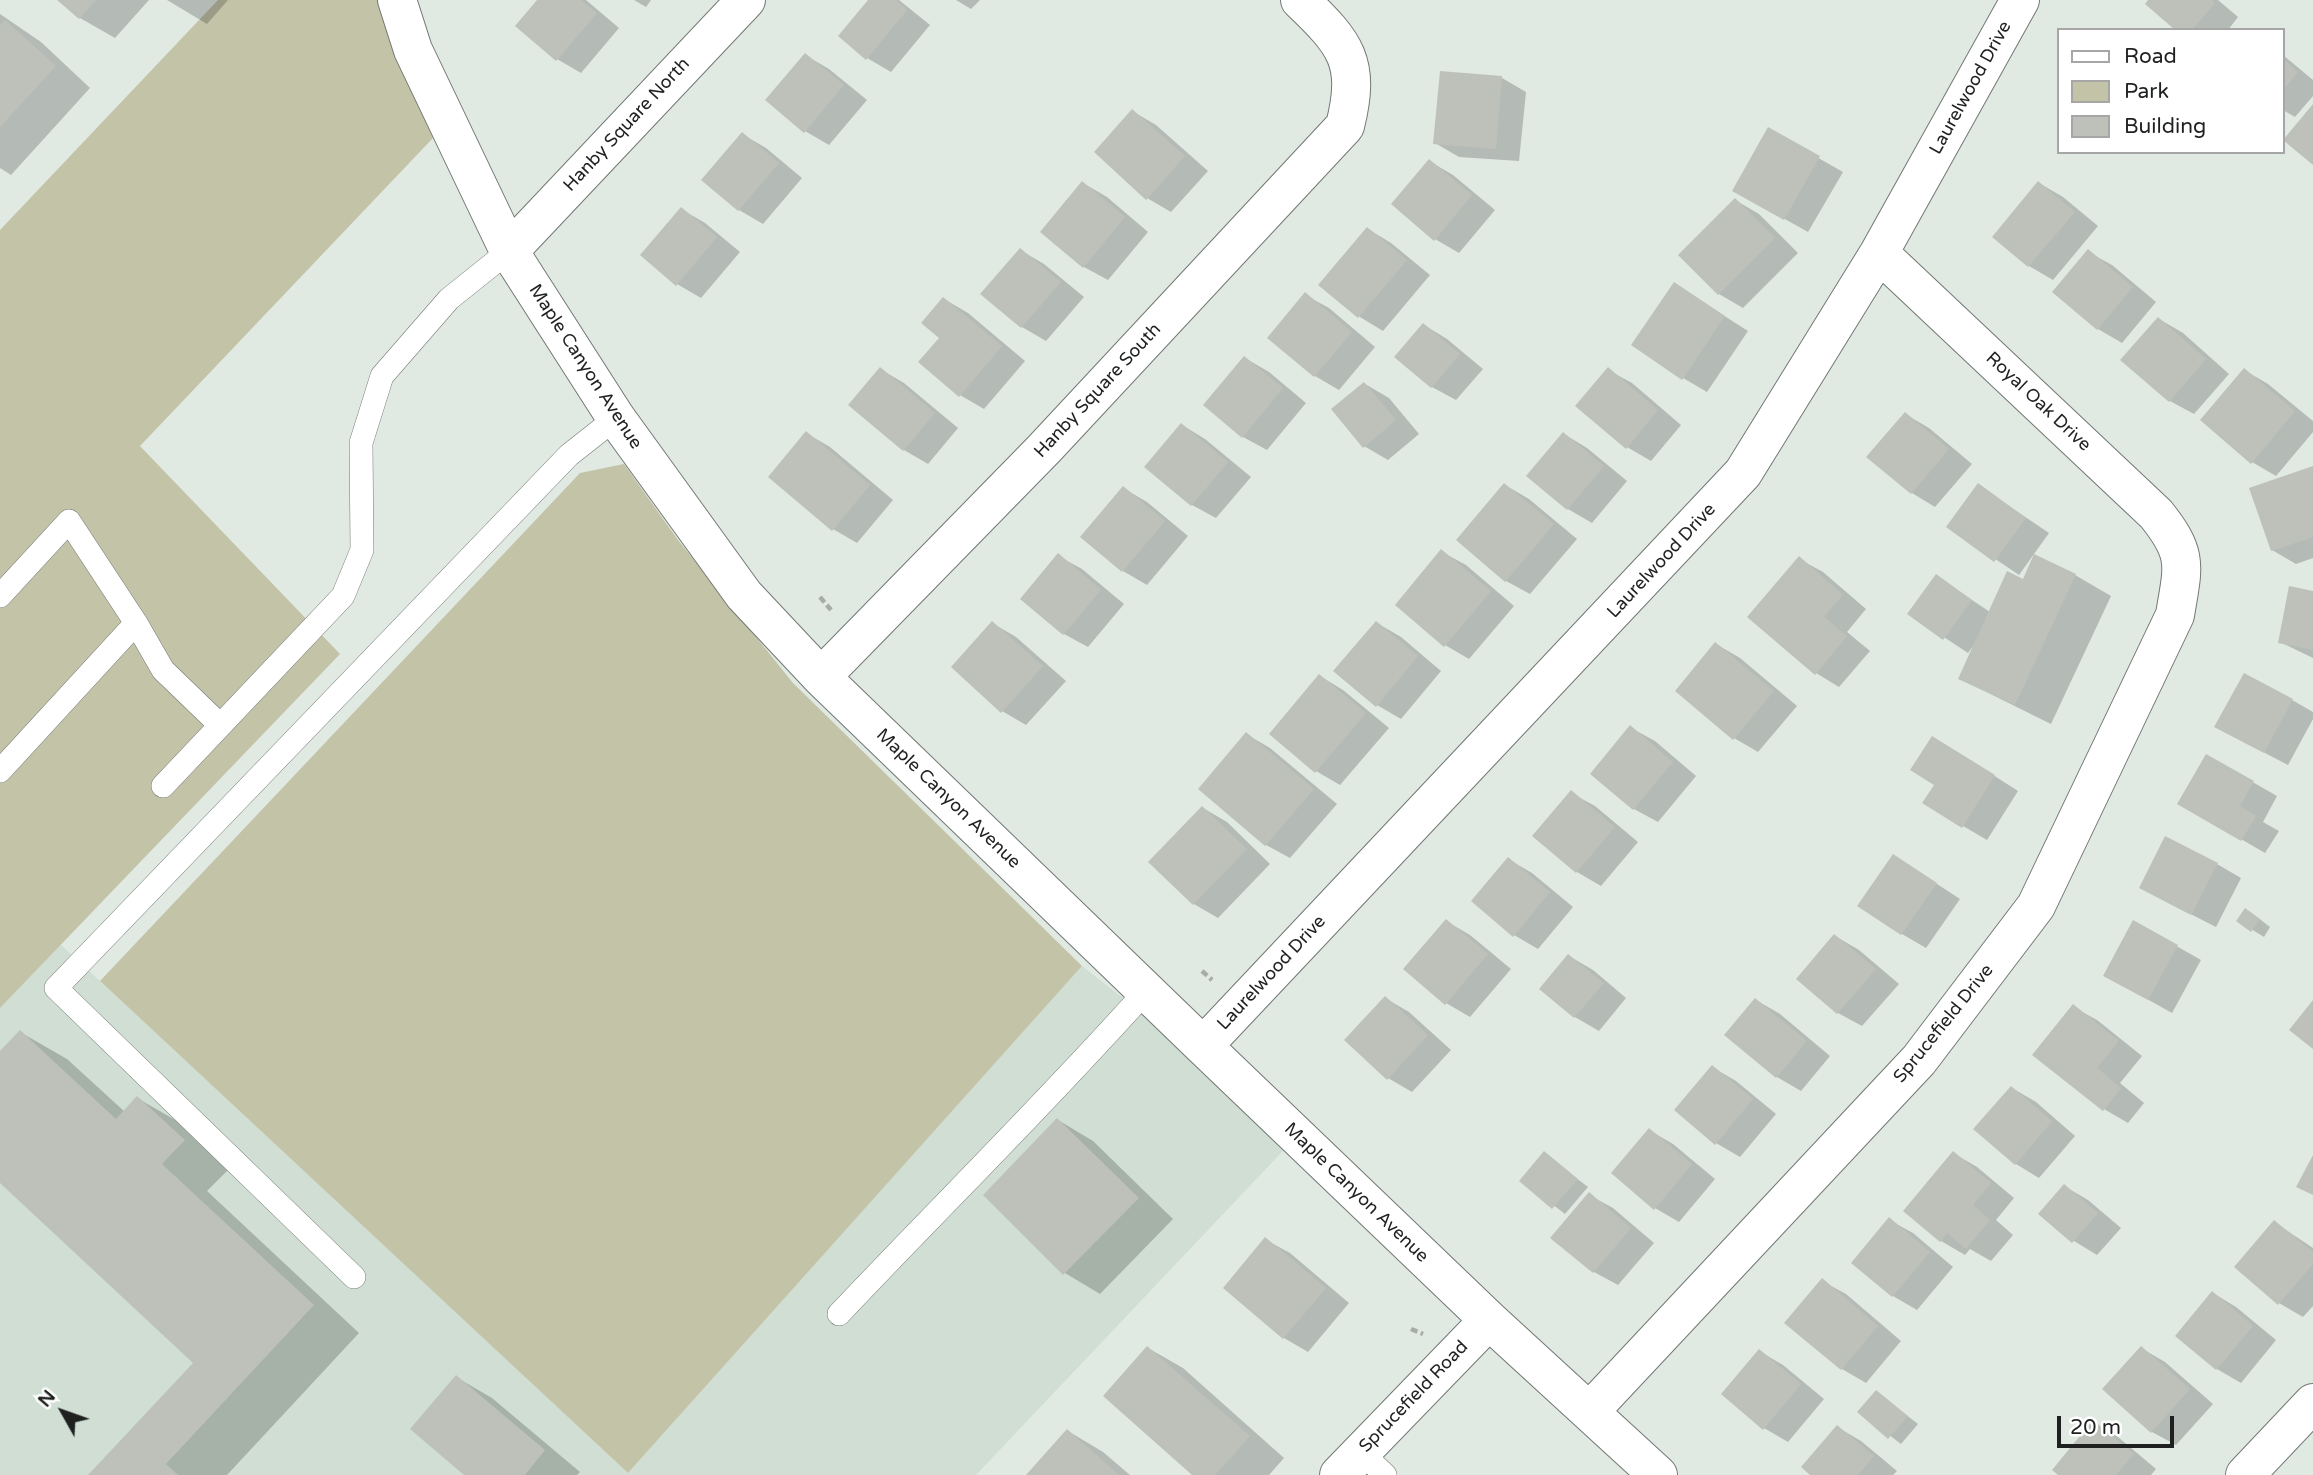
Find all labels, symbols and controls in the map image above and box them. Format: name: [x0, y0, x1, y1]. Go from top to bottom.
street label: Laurelwood Drive: [1925, 18, 2017, 158]
legend: [2058, 28, 2285, 154]
text: Road: [2124, 44, 2177, 69]
street label: Hanby Square North: [559, 54, 695, 196]
text: Park: [2124, 79, 2169, 104]
text: Building: [2124, 114, 2206, 139]
street label: Maple Canyon Avenue: [524, 281, 646, 453]
street label: Hanby Square South: [1030, 319, 1166, 463]
street label: Royal Oak Drive: [1981, 348, 2095, 456]
street label: Laurelwood Drive: [1603, 499, 1721, 623]
street label: Maple Canyon Avenue: [871, 724, 1025, 874]
street label: Laurelwood Drive: [1213, 911, 1331, 1035]
street label: Sprucefield Drive: [1890, 960, 1998, 1088]
street label: Maple Canyon Avenue: [1279, 1118, 1433, 1268]
street label: Sprucefield Road: [1355, 1337, 1473, 1457]
north arrow: [28, 1377, 98, 1447]
text: N: [34, 1386, 60, 1411]
scale bar: [2061, 1402, 2178, 1446]
text: 20 m: [2070, 1415, 2121, 1440]

